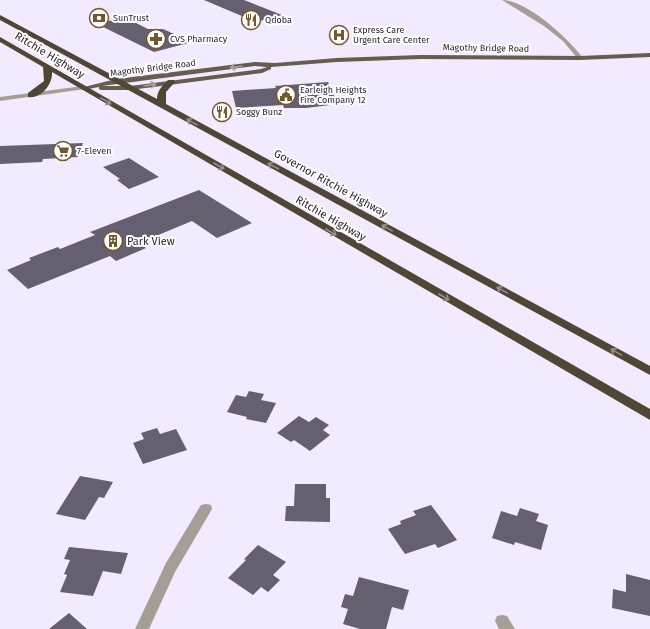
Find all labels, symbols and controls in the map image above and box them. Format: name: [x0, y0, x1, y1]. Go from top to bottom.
bank icon: SunTrust: [88, 7, 110, 29]
restaurant icon: Qdoba: [240, 9, 262, 31]
place label: SunTrust: [113, 13, 150, 23]
place label: Qdoba: [265, 15, 292, 25]
hospital icon: Express Care Urgent Care Center: [328, 24, 350, 46]
place label: Express Care Urgent Care Center: [353, 25, 430, 45]
pharmacy icon: CVS Pharmacy: [145, 28, 167, 50]
street label: Ritchie Highway: [13, 30, 87, 82]
place label: CVS Pharmacy: [170, 34, 228, 44]
street label: Magothy Bridge Road: [443, 42, 529, 54]
street label: Magothy Bridge Road: [110, 58, 196, 78]
one-way arrow: [230, 63, 243, 71]
one-way arrow: [143, 81, 156, 89]
public building icon: Earleigh Heights Fire Company 12: [275, 84, 297, 106]
place label: Earleigh Heights Fire Company 12: [300, 85, 366, 105]
one-way arrow: [100, 97, 112, 105]
restaurant icon: Soggy Bunz: [211, 101, 233, 123]
place label: Soggy Bunz: [236, 107, 282, 117]
one-way arrow: [186, 118, 198, 125]
supermarket icon: 7-Eleven: [52, 140, 74, 162]
place label: 7-Eleven: [77, 146, 111, 156]
street label: Governor Ritchie Highway: [272, 146, 390, 220]
one-way arrow: [267, 162, 279, 169]
one-way arrow: [213, 163, 225, 171]
street label: Ritchie Highway: [293, 193, 369, 243]
one-way arrow: [382, 224, 394, 231]
one-way arrow: [325, 228, 337, 236]
building icon: Park View: [102, 230, 124, 252]
place label: Park View: [127, 235, 175, 248]
one-way arrow: [496, 286, 508, 294]
one-way arrow: [438, 293, 450, 301]
one-way arrow: [610, 348, 622, 356]

